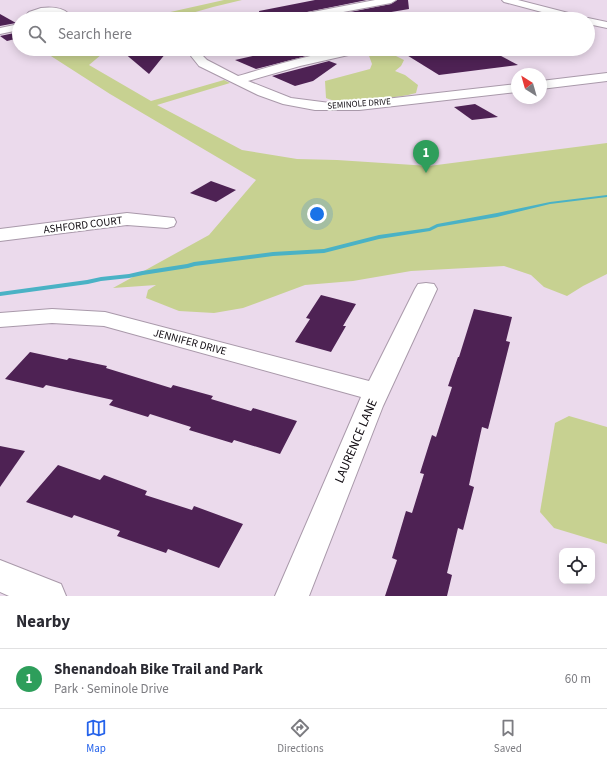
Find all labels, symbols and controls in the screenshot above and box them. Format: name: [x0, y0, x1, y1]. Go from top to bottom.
search box: [12, 12, 595, 56]
icon: search: [26, 23, 48, 45]
text: Search here: [58, 24, 132, 45]
north arrow: [511, 68, 547, 104]
street label: SEMINOLE DRIVE: [327, 95, 391, 113]
pin: 1: [413, 140, 439, 173]
your location: [307, 204, 327, 224]
street label: ASHFORD COURT: [43, 213, 123, 237]
street label: JENNIFER DRIVE: [152, 325, 228, 359]
street label: LAURENCE LANE: [330, 396, 382, 486]
map controls: [559, 548, 595, 584]
button: locate: [559, 548, 595, 584]
text: Nearby: [16, 610, 70, 634]
text: Shenandoah Bike Trail and Park: [54, 659, 263, 680]
text: 1: [26, 670, 32, 688]
text: 60 m: [565, 670, 591, 688]
text: Park · Seminole Drive: [54, 680, 169, 698]
tab: Map: [85, 717, 107, 756]
tab: Directions: [277, 717, 324, 756]
tab: Saved: [494, 717, 522, 756]

